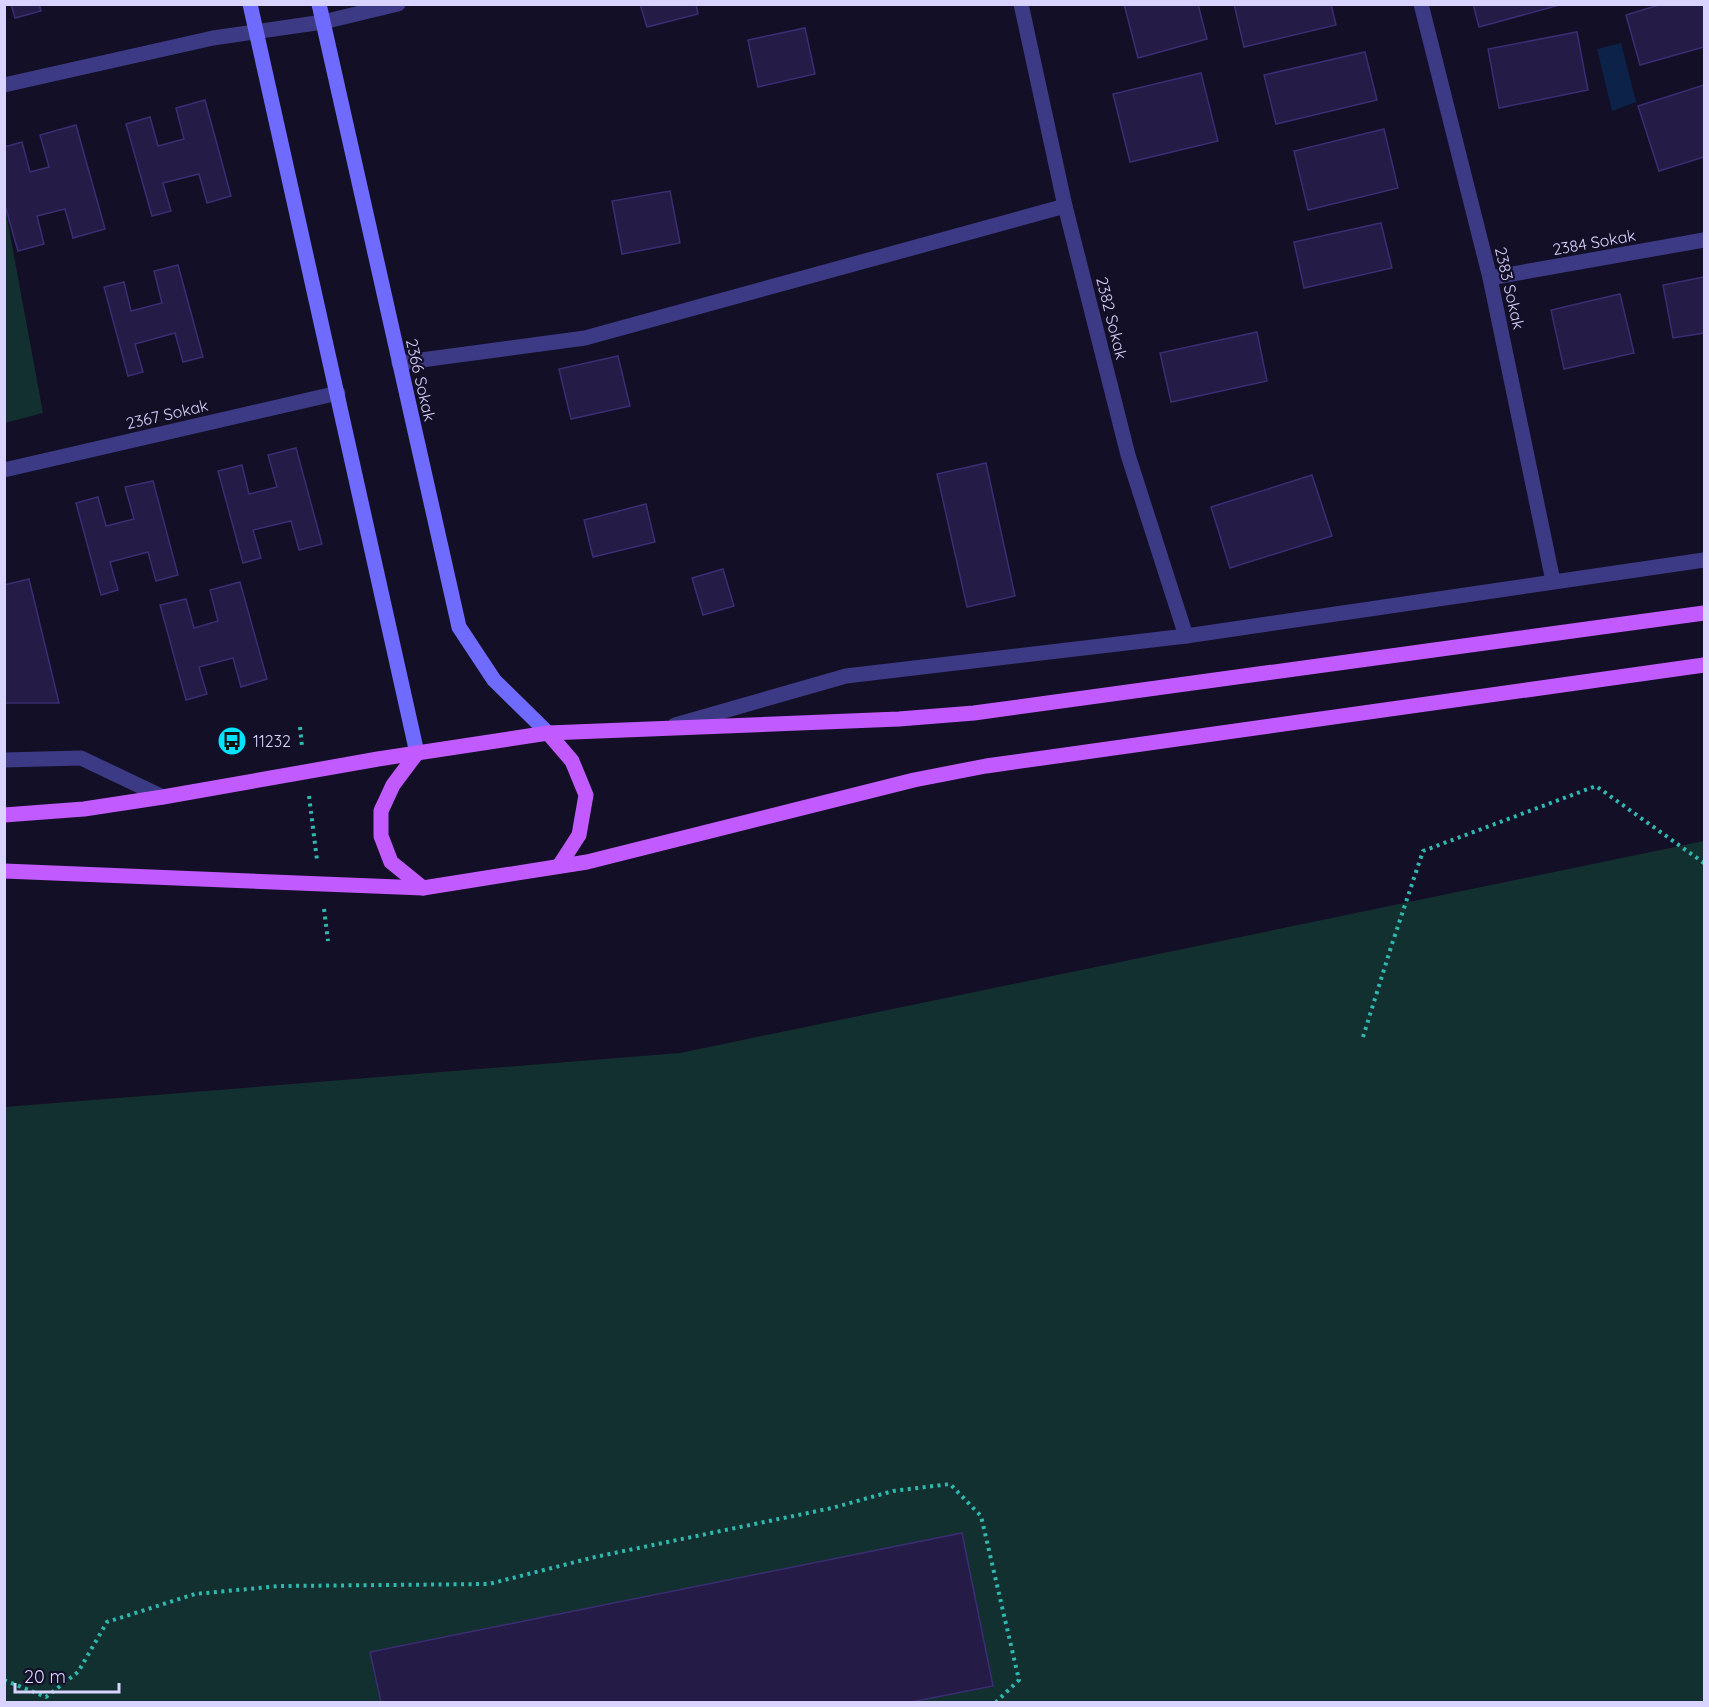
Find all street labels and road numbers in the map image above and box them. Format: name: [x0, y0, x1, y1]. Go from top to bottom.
street label: 2384 Sokak: [1551, 225, 1637, 259]
street label: 2383 Sokak: [1491, 245, 1529, 331]
street label: 2382 Sokak: [1092, 275, 1132, 361]
street label: 2366 Sokak: [402, 337, 440, 423]
street label: 2367 Sokak: [124, 395, 210, 433]

